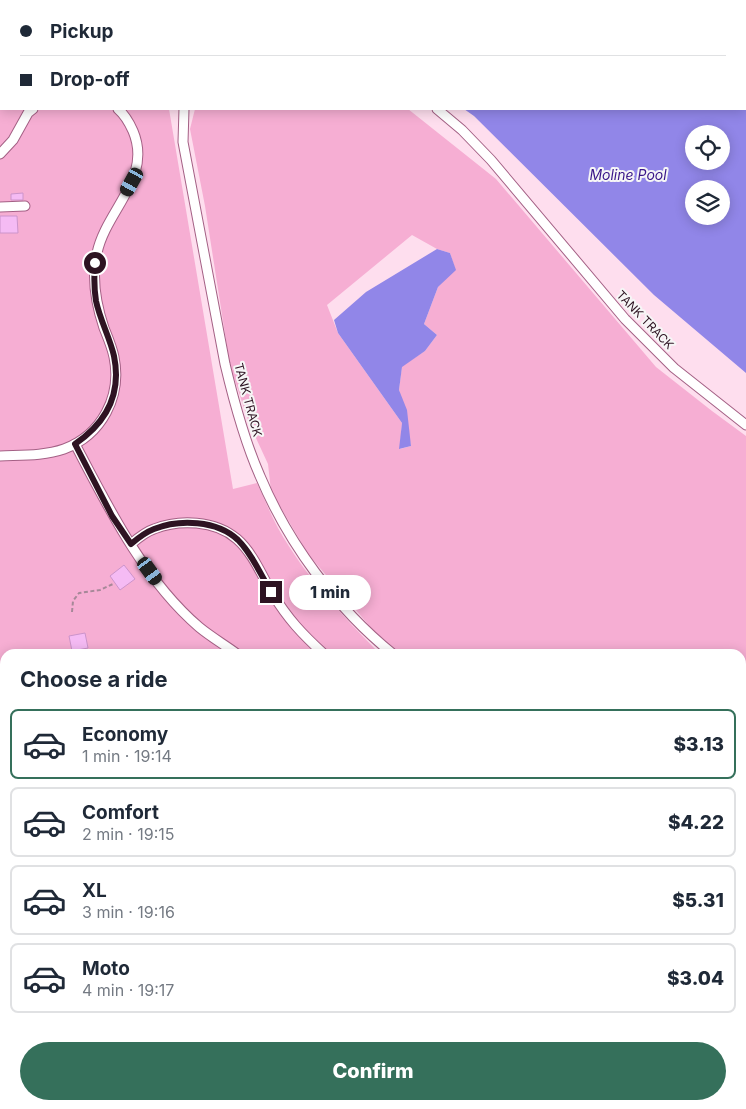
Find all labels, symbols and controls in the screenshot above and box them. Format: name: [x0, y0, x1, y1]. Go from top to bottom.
text: Pickup: [50, 20, 113, 43]
text: Drop-off: [50, 68, 130, 91]
map controls: [685, 125, 730, 225]
button: locate: [685, 125, 730, 170]
car: [118, 165, 145, 199]
water label: Moline Pool: [589, 166, 667, 183]
button: layers: [685, 180, 730, 225]
route start: [84, 252, 106, 274]
street label: TANK TRACK: [614, 287, 677, 352]
street label: TANK TRACK: [231, 361, 266, 438]
car: [135, 554, 164, 588]
callout: 1 min: [288, 574, 371, 610]
route end: [260, 581, 282, 603]
text: 1 min: [310, 582, 350, 602]
text: Choose a ride: [20, 666, 168, 692]
icon: car: [22, 722, 67, 767]
text: Economy: [82, 723, 168, 746]
text: $3.13: [674, 733, 724, 756]
text: 1 min · 19:14: [82, 746, 172, 766]
icon: car: [22, 800, 67, 845]
text: Comfort: [82, 801, 159, 824]
text: $4.22: [668, 811, 724, 834]
text: 2 min · 19:15: [82, 824, 174, 844]
icon: car: [22, 878, 67, 923]
text: XL: [82, 879, 107, 902]
text: $5.31: [672, 889, 724, 912]
text: 3 min · 19:16: [82, 902, 175, 922]
icon: car: [22, 956, 67, 1001]
text: Moto: [82, 957, 130, 980]
text: $3.04: [667, 967, 724, 990]
text: 4 min · 19:17: [82, 980, 174, 1000]
button: Confirm: [20, 1042, 726, 1100]

